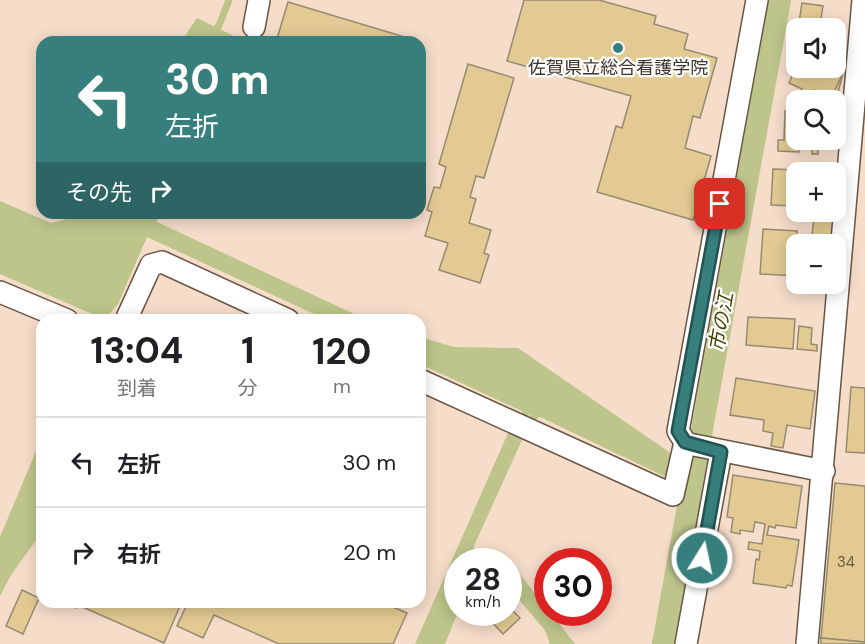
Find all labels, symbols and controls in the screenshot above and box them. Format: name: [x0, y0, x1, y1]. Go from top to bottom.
map controls: [786, 18, 846, 294]
button: sound: [786, 18, 846, 78]
marker: 佐賀県立総合看護学院: [611, 41, 625, 55]
text: 30 m: [165, 52, 269, 107]
place label: 佐賀県立総合看護学院: [528, 56, 708, 80]
icon: left: [66, 60, 144, 138]
button: search: [786, 90, 846, 150]
text: 左折: [165, 109, 219, 144]
button: +: [786, 162, 846, 222]
icon: right: [144, 174, 177, 207]
text: その先: [66, 178, 132, 207]
pin: [694, 178, 745, 229]
icon: arrive: [703, 187, 736, 220]
button: −: [786, 234, 846, 294]
water label: 市の江: [703, 288, 739, 354]
text: 13:04: [91, 327, 183, 374]
text: 1: [241, 327, 254, 374]
text: 120: [312, 328, 371, 375]
text: m: [333, 373, 351, 399]
text: 到着: [117, 375, 157, 401]
text: 分: [238, 375, 258, 401]
icon: left: [66, 446, 99, 479]
text: 30 m: [342, 448, 396, 477]
text: 左折: [117, 450, 161, 479]
position arrow: [670, 526, 734, 590]
icon: right: [66, 536, 99, 569]
text: 20 m: [343, 538, 396, 567]
text: 右折: [117, 540, 161, 569]
speed limit sign: 30: [534, 548, 612, 626]
house number: 34: [837, 552, 855, 572]
text: 28: [465, 560, 501, 599]
text: km/h: [465, 592, 501, 612]

